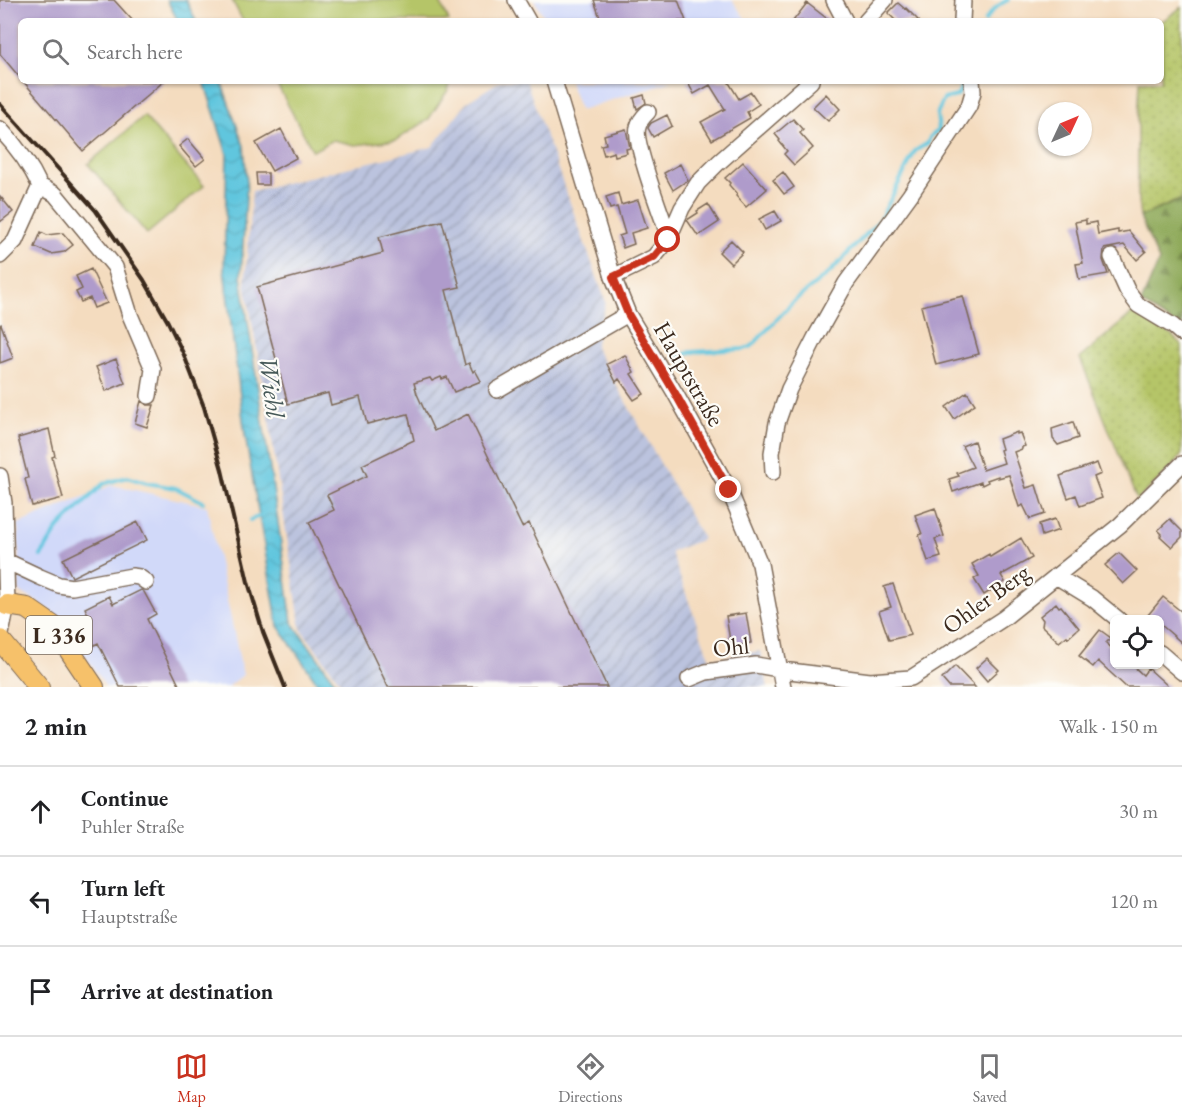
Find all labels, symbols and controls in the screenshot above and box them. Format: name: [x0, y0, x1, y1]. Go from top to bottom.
search box: [18, 18, 1164, 84]
icon: search: [39, 35, 72, 68]
text: Search here: [87, 37, 182, 66]
north arrow: [1038, 102, 1092, 156]
route start: [654, 226, 680, 252]
street label: Hauptstraße: [647, 316, 732, 432]
water label: Wiehl: [251, 354, 293, 420]
route end: [715, 476, 741, 502]
street label: Ohler Berg: [936, 556, 1036, 641]
map controls: [1110, 615, 1164, 669]
button: locate: [1110, 615, 1164, 669]
road number: L 336: [26, 616, 92, 654]
street label: Ohl: [711, 629, 751, 664]
text: 2 min: [24, 709, 87, 743]
text: Walk · 150 m: [1059, 713, 1158, 739]
text: Continue: [81, 784, 168, 813]
icon: ahead: [24, 795, 57, 828]
text: 30 m: [1119, 798, 1158, 824]
text: Puhler Straße: [81, 813, 184, 839]
text: Turn left: [81, 874, 165, 903]
icon: left: [24, 885, 57, 918]
text: 120 m: [1110, 888, 1158, 914]
text: Hauptstraße: [81, 903, 178, 929]
icon: arrive: [24, 975, 57, 1008]
text: Arrive at destination: [81, 977, 273, 1006]
tab: Map: [175, 1050, 208, 1107]
tab: Directions: [558, 1050, 623, 1107]
tab: Saved: [973, 1050, 1007, 1107]

